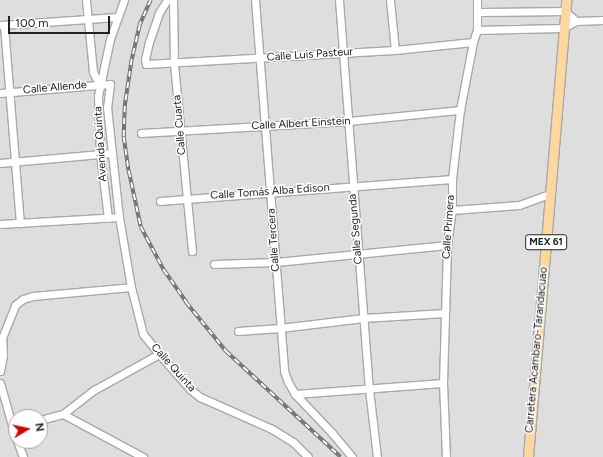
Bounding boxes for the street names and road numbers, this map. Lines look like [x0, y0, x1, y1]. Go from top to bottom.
street label: Calle Luis Pasteur [266, 45, 354, 65]
street label: Calle Allende [23, 79, 87, 97]
street label: Calle Cuarta [171, 94, 189, 156]
street label: Avenida Quinta [92, 106, 110, 182]
street label: Calle Albert Einstein [251, 115, 351, 133]
street label: Calle Tomás Alba Edison [210, 181, 330, 203]
street label: Calle Segunda [346, 193, 366, 265]
street label: Calle Primera [440, 194, 458, 260]
street label: Calle Tercera [265, 208, 283, 272]
road number: MEX 61 [525, 234, 567, 250]
street label: Carretera Acambaro-Tarandacuao [523, 266, 551, 434]
street label: Calle Quinta [148, 341, 198, 395]

